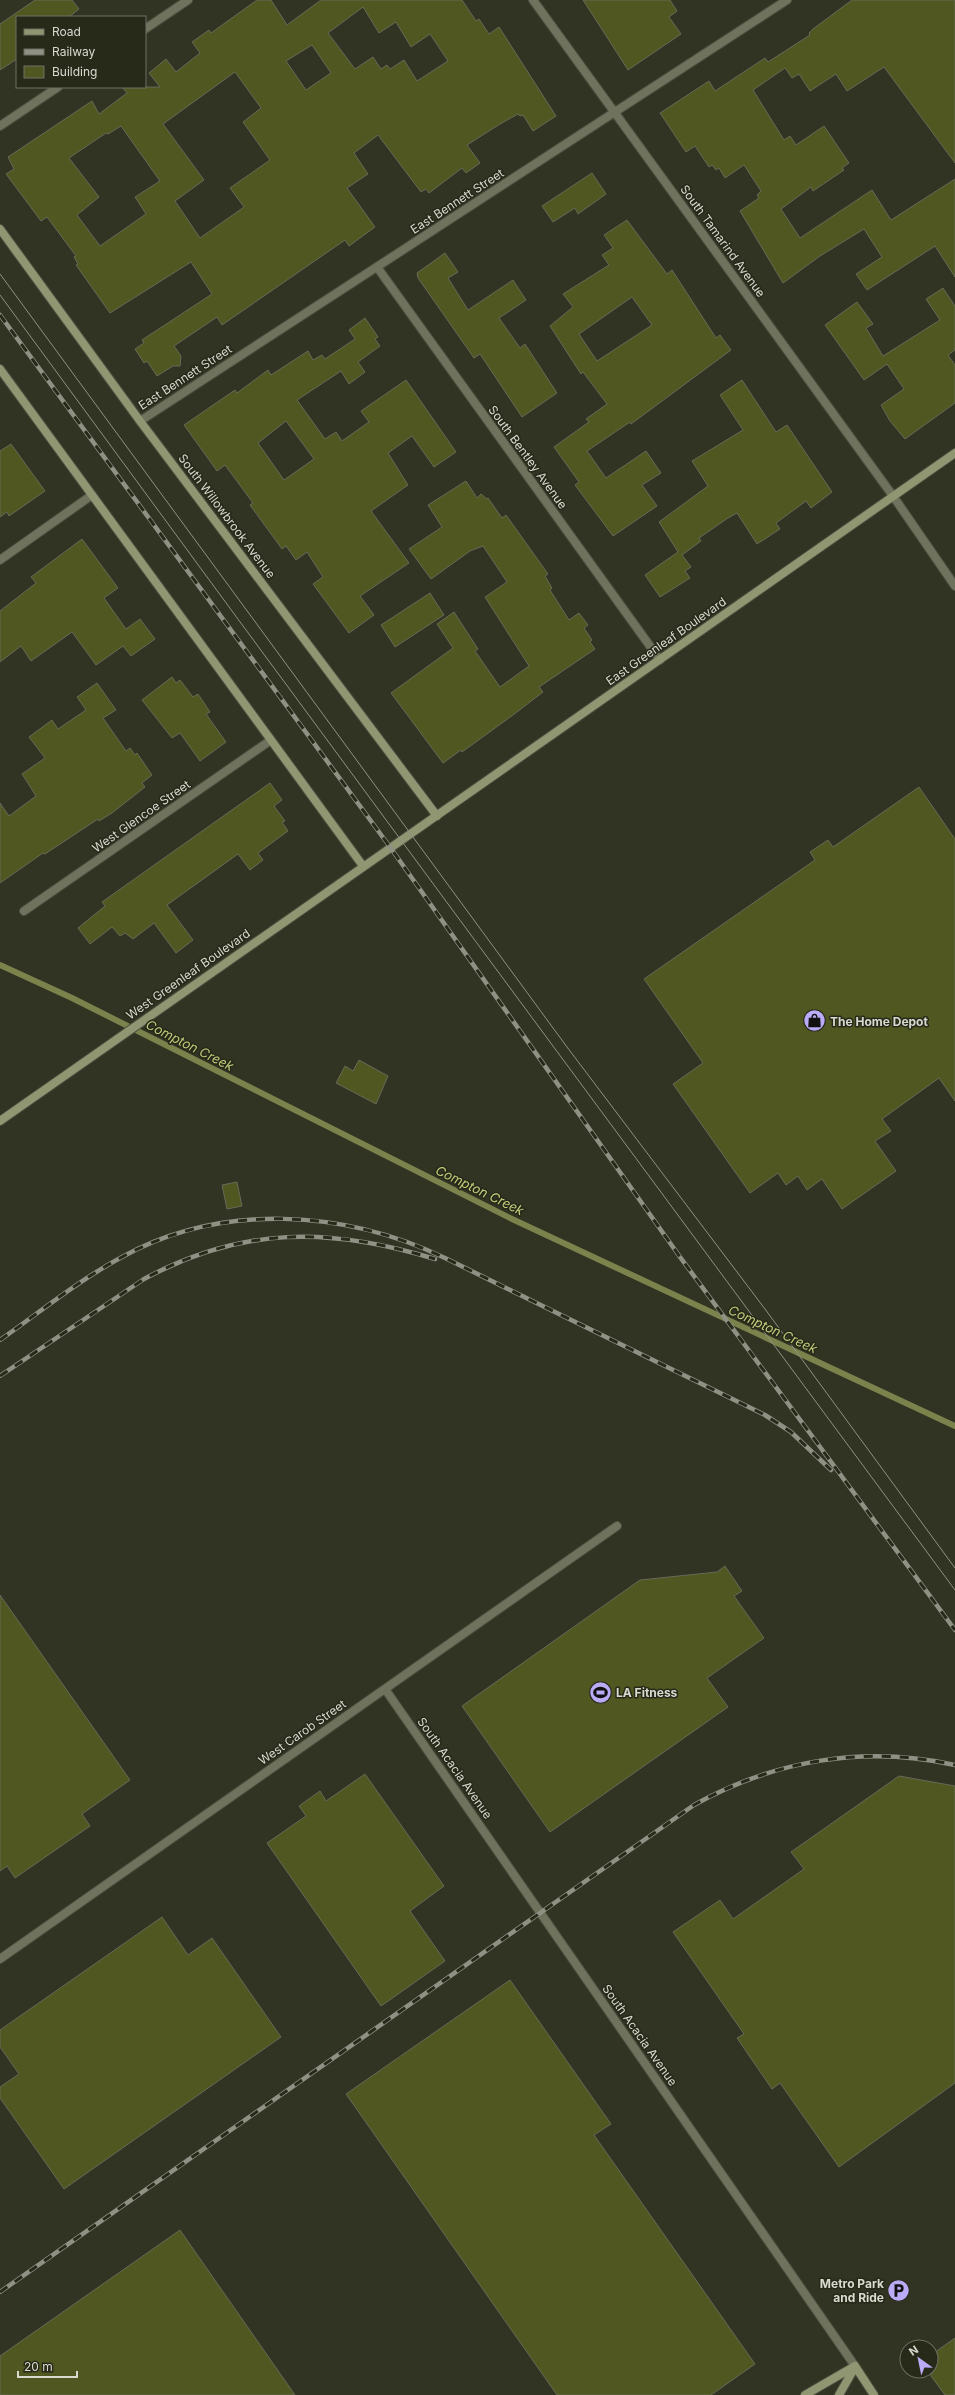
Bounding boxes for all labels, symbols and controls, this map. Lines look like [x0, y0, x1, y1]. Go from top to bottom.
legend [16, 16, 146, 88]
text: Road [52, 24, 81, 39]
text: Railway [52, 44, 96, 59]
text: Building [52, 64, 97, 79]
street label: East Bennett Street [407, 165, 507, 237]
street label: South Tamarind Avenue [677, 182, 769, 300]
street label: East Bennett Street [135, 341, 235, 413]
street label: South Bentley Avenue [485, 402, 571, 512]
street label: South Willowbrook Avenue [175, 451, 279, 581]
street label: East Greenleaf Boulevard [603, 594, 729, 688]
street label: West Glencoe Street [89, 777, 193, 855]
street label: West Greenleaf Boulevard [123, 926, 253, 1022]
shop icon: The Home Depot [801, 1008, 827, 1034]
place label: The Home Depot [830, 1014, 928, 1029]
water label: Compton Creek [144, 1016, 237, 1074]
water label: Compton Creek [433, 1162, 528, 1219]
water label: Compton Creek [726, 1301, 821, 1357]
sports icon: LA Fitness [587, 1679, 613, 1705]
place label: LA Fitness [616, 1685, 678, 1700]
street label: West Carob Street [255, 1696, 349, 1768]
street label: South Acacia Avenue [414, 1714, 496, 1822]
street label: South Acacia Avenue [599, 1981, 681, 2089]
place label: Metro Park and Ride [820, 2276, 884, 2305]
parking icon: Metro Park and Ride [886, 2277, 912, 2303]
north arrow [899, 2339, 939, 2379]
text: N [906, 2342, 921, 2359]
scale bar [18, 2353, 77, 2379]
text: 20 m [24, 2359, 53, 2374]

